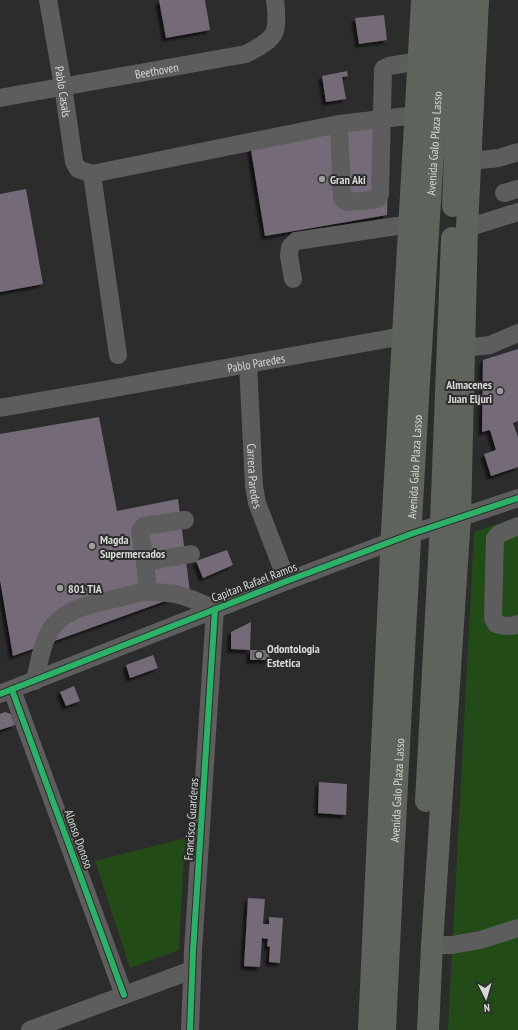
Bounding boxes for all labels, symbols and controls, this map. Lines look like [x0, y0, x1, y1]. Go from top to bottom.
street label: Beethoven [134, 59, 180, 81]
street label: Pablo Casals [52, 65, 75, 118]
street label: Avenida Galo Plaza Lasso [423, 91, 444, 196]
place label: Gran Aki [330, 172, 366, 187]
marker: Gran Aki [317, 174, 327, 184]
street label: Pablo Paredes [226, 350, 286, 375]
place label: Almacenes Juan Eljuri [445, 377, 492, 406]
marker: Almacenes Juan Eljuri [495, 386, 505, 396]
street label: Avenida Galo Plaza Lasso [404, 414, 425, 519]
street label: Carrera Paredes [244, 443, 266, 510]
place label: Magda Supermercados [100, 532, 165, 561]
marker: Magda Supermercados [87, 541, 97, 551]
street label: Capitan Rafael Ramos [209, 559, 299, 605]
place label: 801 TIA [68, 581, 103, 596]
marker: 801 TIA [55, 583, 65, 593]
place label: Odontologia Estetica [267, 641, 320, 670]
marker: Odontologia Estetica [254, 650, 264, 660]
street label: Avenida Galo Plaza Lasso [387, 738, 407, 843]
street label: Francisco Guarderas [181, 777, 201, 861]
street label: Alonso Donoso [61, 807, 97, 871]
north arrow [466, 978, 506, 1018]
text: N [483, 1001, 490, 1015]

